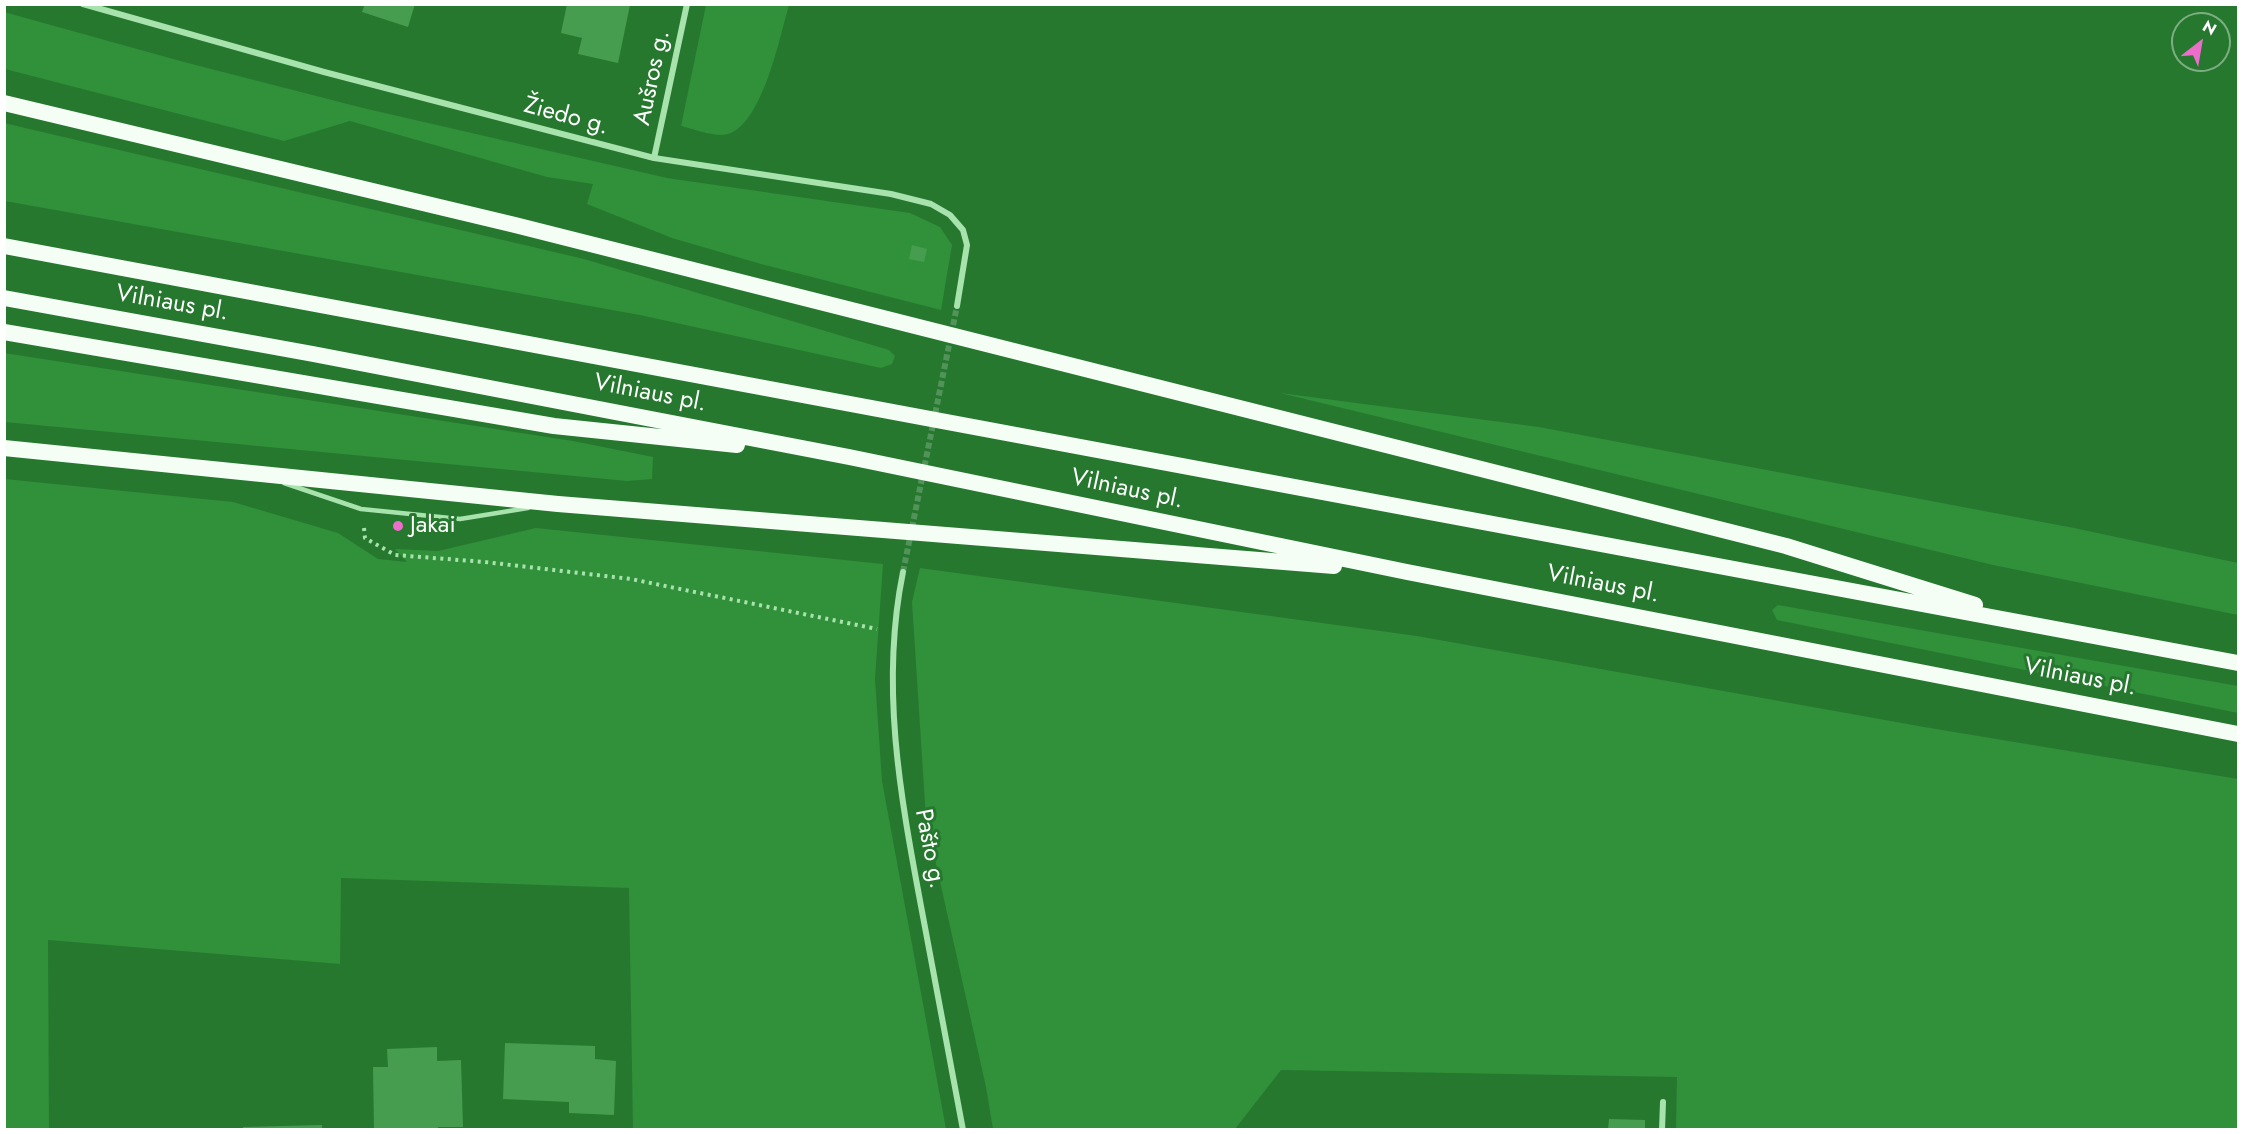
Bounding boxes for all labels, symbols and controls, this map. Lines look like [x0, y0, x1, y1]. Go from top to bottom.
north arrow [2171, 12, 2231, 72]
text: N [2198, 15, 2221, 41]
street label: Aušros g. [629, 28, 677, 128]
street label: Žiedo g. [520, 92, 612, 142]
street label: Vilniaus pl. [113, 280, 231, 328]
street label: Vilniaus pl. [591, 369, 709, 419]
street label: Vilniaus pl. [1068, 464, 1186, 516]
place label: Jakai [410, 512, 456, 540]
marker: Jakai [391, 519, 405, 533]
street label: Vilniaus pl. [1544, 560, 1662, 610]
street label: Vilniaus pl. [2021, 653, 2139, 703]
street label: Pašto g. [907, 807, 951, 891]

